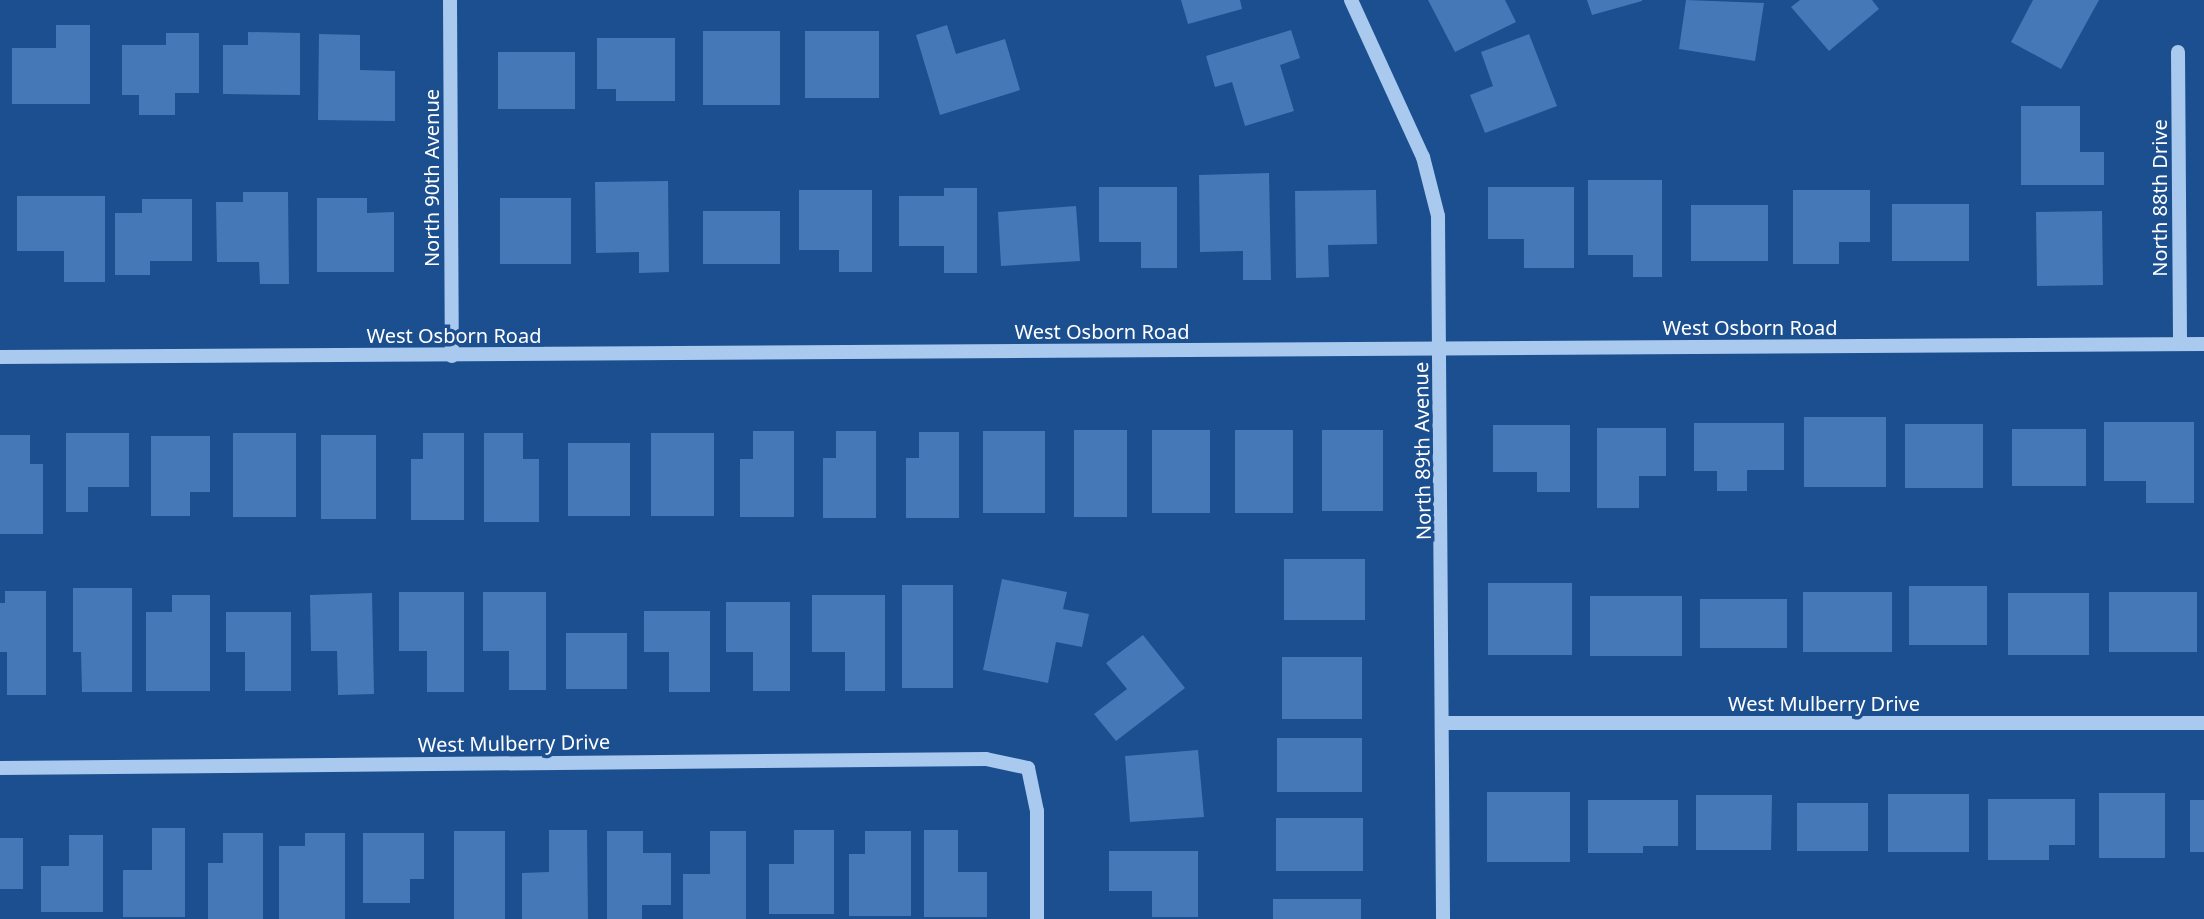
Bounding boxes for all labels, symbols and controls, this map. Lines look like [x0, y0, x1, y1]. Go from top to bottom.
street label: North 90th Avenue [419, 89, 443, 267]
street label: North 88th Drive [2147, 119, 2171, 277]
street label: West Osborn Road [1663, 315, 1837, 339]
street label: West Osborn Road [1015, 319, 1189, 343]
street label: West Osborn Road [367, 323, 541, 347]
street label: North 89th Avenue [1408, 362, 1436, 540]
street label: West Mulberry Drive [1728, 691, 1920, 715]
street label: West Mulberry Drive [418, 729, 610, 757]

